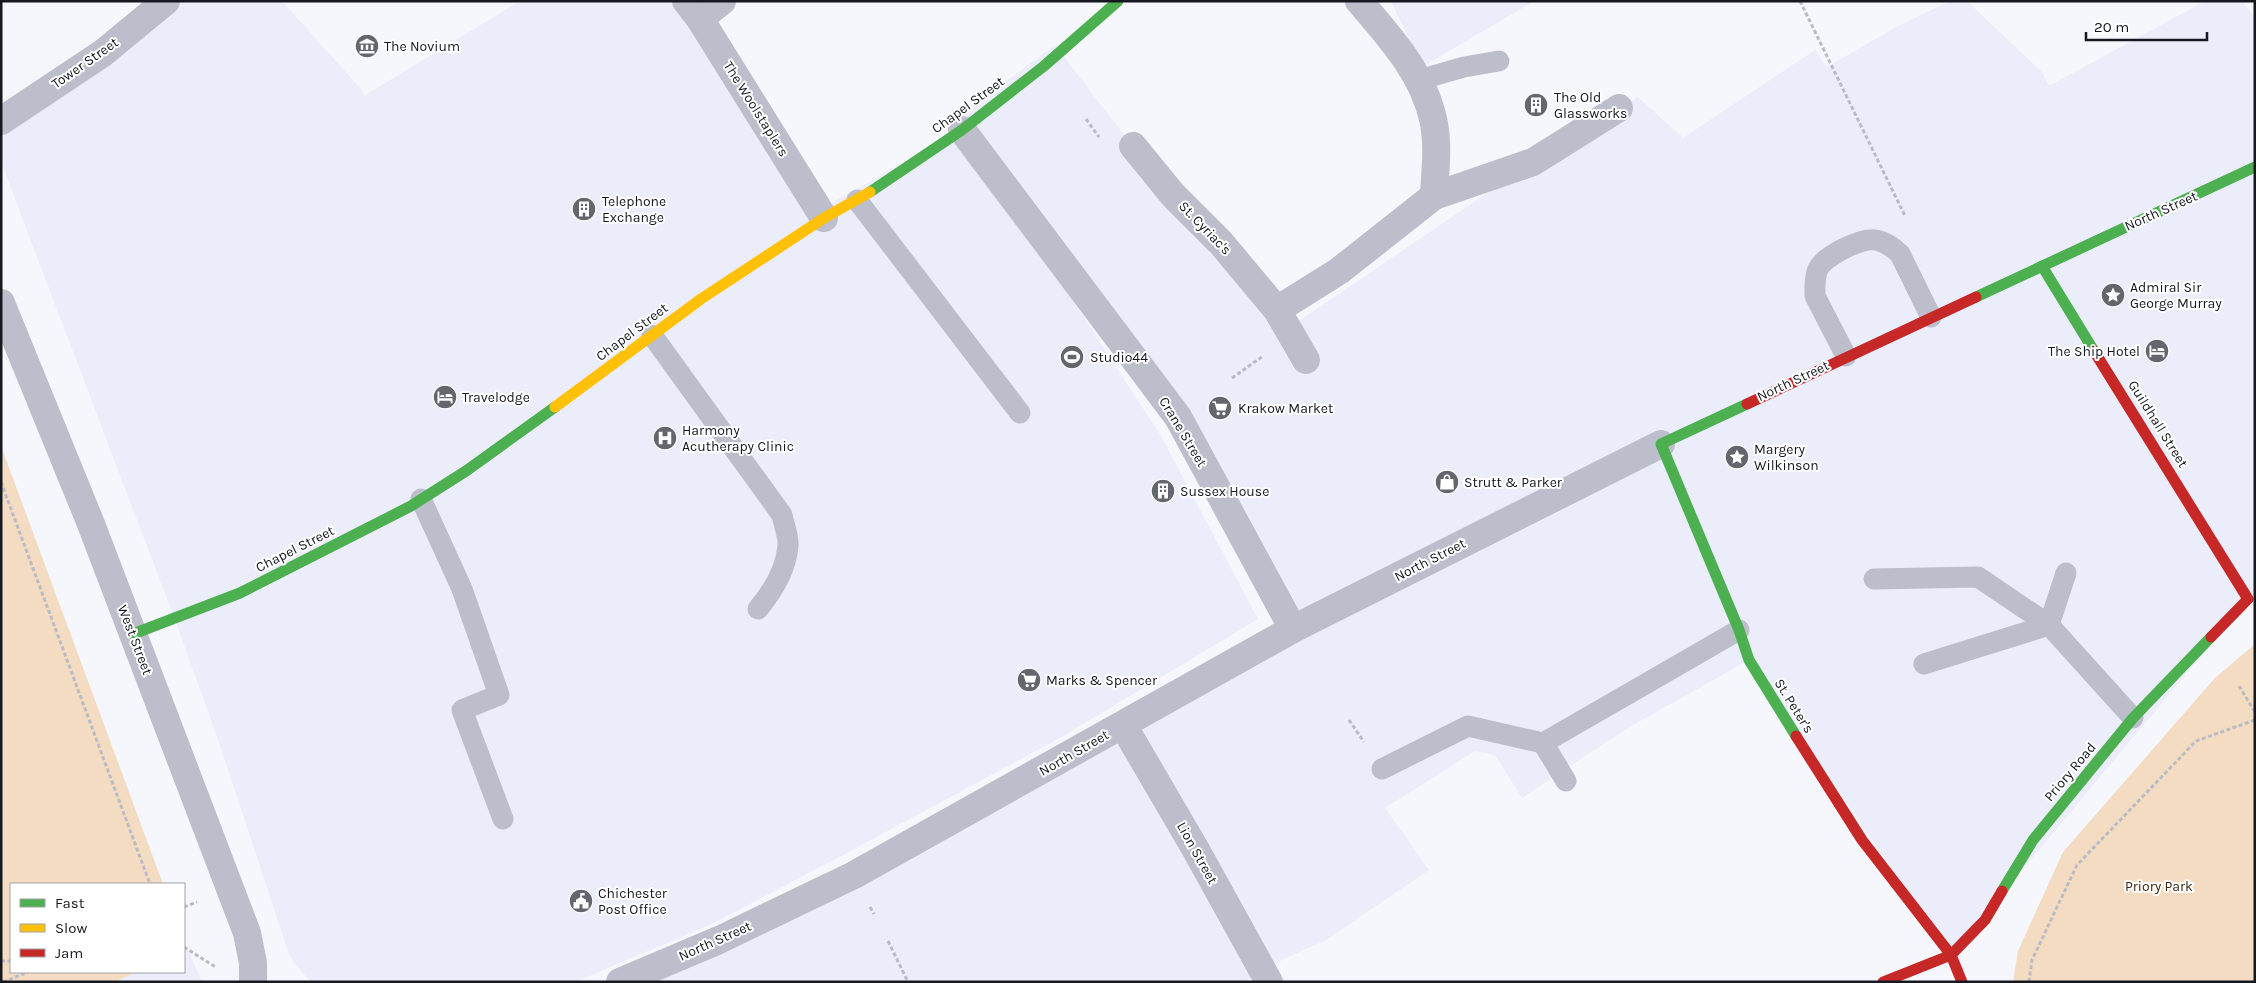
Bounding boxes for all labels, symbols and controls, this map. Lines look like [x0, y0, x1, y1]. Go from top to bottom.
scale bar [2086, 10, 2207, 42]
text: 20 m [2094, 18, 2129, 36]
museum icon: The Novium [354, 33, 380, 59]
street label: Tower Street [48, 34, 122, 92]
place label: The Novium [384, 38, 460, 55]
street label: The Woolstaplers [720, 58, 792, 160]
street label: Chapel Street [928, 73, 1008, 137]
place label: The Old Glassworks [1554, 89, 1627, 122]
building icon: The Old Glassworks [1523, 92, 1549, 118]
street label: North Street [2122, 187, 2200, 235]
place label: Telephone Exchange [602, 193, 666, 226]
building icon: Telephone Exchange [571, 196, 597, 222]
street label: St. Cyriac's [1175, 198, 1235, 258]
place label: Admiral Sir George Murray [2130, 279, 2222, 312]
place icon: Admiral Sir George Murray [2100, 282, 2126, 308]
street label: Chapel Street [593, 299, 671, 365]
hotel icon: The Ship Hotel [2144, 338, 2170, 364]
place label: The Ship Hotel [2048, 343, 2140, 360]
sports icon: Studio44 [1059, 344, 1085, 370]
place label: Studio44 [1090, 349, 1148, 366]
street label: North Street [1754, 357, 1832, 405]
street label: Guildhall Street [2124, 377, 2192, 471]
hotel icon: Travelodge [432, 384, 458, 410]
place label: Travelodge [462, 389, 530, 406]
street label: Crane Street [1155, 394, 1211, 470]
supermarket icon: Krakow Market [1207, 395, 1233, 421]
place label: Krakow Market [1238, 400, 1333, 417]
place label: Harmony Acutherapy Clinic [682, 422, 794, 455]
hospital icon: Harmony Acutherapy Clinic [652, 425, 678, 451]
place label: Margery Wilkinson [1754, 441, 1819, 474]
place icon: Margery Wilkinson [1724, 444, 1750, 470]
shop icon: Strutt & Parker [1434, 469, 1460, 495]
place label: Strutt & Parker [1464, 474, 1563, 491]
building icon: Sussex House [1150, 478, 1176, 504]
place label: Sussex House [1180, 483, 1269, 500]
street label: Chapel Street [253, 522, 337, 576]
street label: North Street [1391, 535, 1469, 585]
street label: West Street [114, 603, 156, 677]
supermarket icon: Marks & Spencer [1016, 667, 1042, 693]
place label: Marks & Spencer [1046, 672, 1158, 689]
street label: St. Peter's [1771, 676, 1817, 736]
street label: North Street [1036, 726, 1112, 780]
street label: Priory Road [2040, 739, 2100, 805]
street label: Lion Street [1173, 819, 1221, 887]
park label: Priory Park [2125, 878, 2193, 895]
legend [10, 883, 185, 973]
place label: Chichester Post Office [598, 885, 668, 918]
public building icon: Chichester Post Office [568, 888, 594, 914]
text: Fast [55, 894, 85, 912]
street label: North Street [676, 917, 754, 965]
text: Slow [55, 919, 87, 937]
text: Jam [55, 944, 83, 962]

